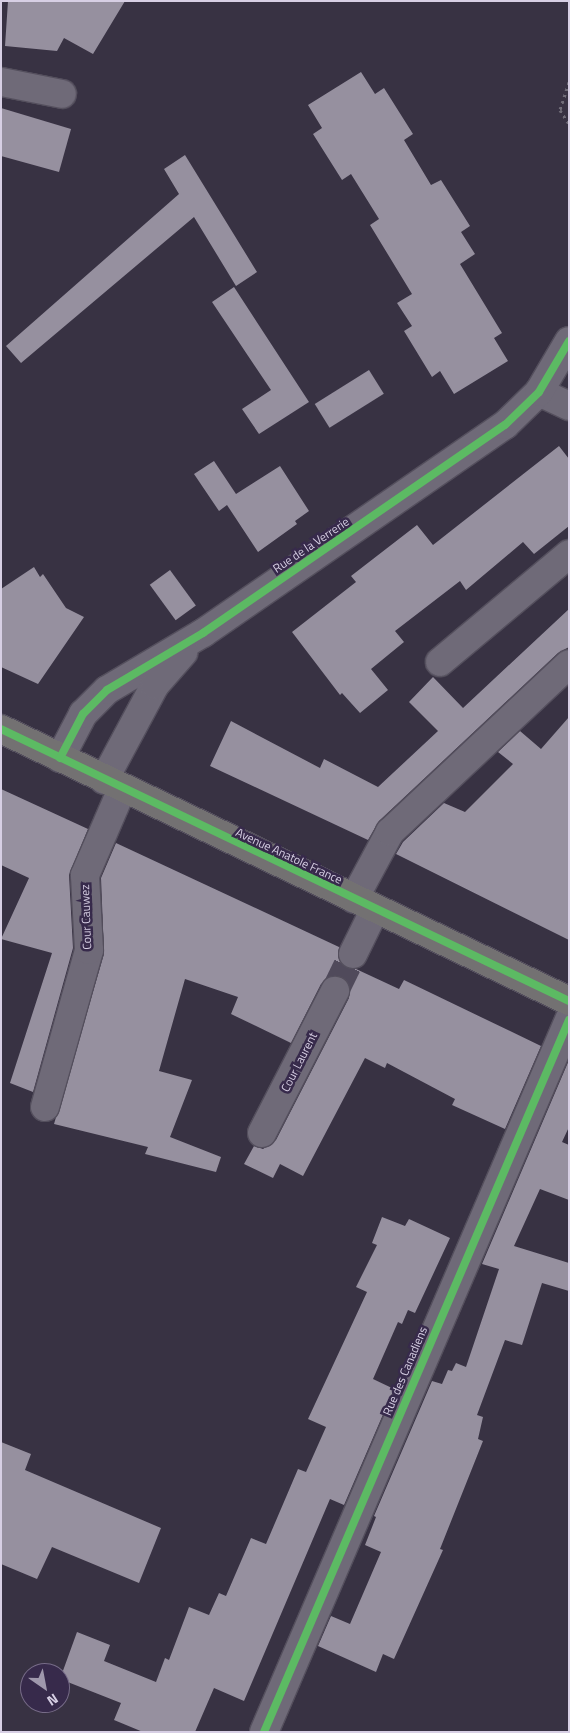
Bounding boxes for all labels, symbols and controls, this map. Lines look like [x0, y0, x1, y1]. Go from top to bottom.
street label: Rue de la Verrerie [270, 514, 352, 576]
street label: Avenue Anatole France [234, 825, 344, 887]
street label: Cour Cauwez [78, 884, 94, 950]
street label: Cour Laurent [278, 1030, 320, 1094]
street label: Rue des Canadiens [380, 1324, 430, 1418]
north arrow [20, 1663, 70, 1713]
text: N [43, 1689, 63, 1712]

